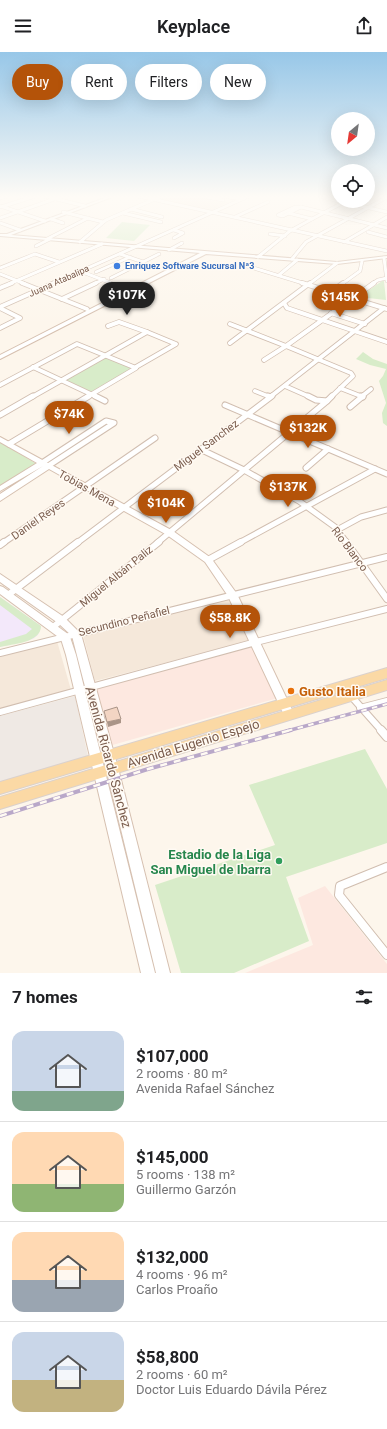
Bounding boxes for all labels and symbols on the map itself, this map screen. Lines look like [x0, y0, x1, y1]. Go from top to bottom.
north arrow [331, 112, 375, 156]
marker: Enriquez Software Sucursal Nª3 [112, 261, 122, 271]
place label: Enriquez Software Sucursal Nª3 [125, 261, 254, 271]
street label: Juana Atabalipa [27, 263, 91, 299]
pin: $107K [99, 282, 155, 316]
pin: $145K [312, 284, 368, 318]
pin: $74K [45, 401, 93, 435]
pin: $132K [280, 415, 336, 449]
street label: Miguel Sanchez [171, 417, 242, 474]
street label: Tobias Mena [56, 467, 117, 509]
pin: $137K [260, 474, 316, 508]
pin: $104K [138, 490, 194, 524]
street label: Daniel Reyes [9, 496, 68, 543]
street label: Río Blanco [329, 525, 370, 574]
street label: Miguel Albán Paliz [77, 543, 156, 610]
street label: Secundino Peñafiel [77, 604, 171, 639]
pin: $58.8K [197, 605, 263, 639]
place label: Gusto Italia [299, 684, 366, 699]
street label: Avenida Ricardo Sánchez [82, 685, 135, 830]
marker: Gusto Italia [286, 686, 296, 696]
street label: Avenida Eugenio Espejo [125, 716, 261, 771]
place label: Estadio de la Liga San Miguel de Ibarra [150, 847, 271, 877]
marker: Estadio de la Liga San Miguel de Ibarra [274, 856, 284, 866]

